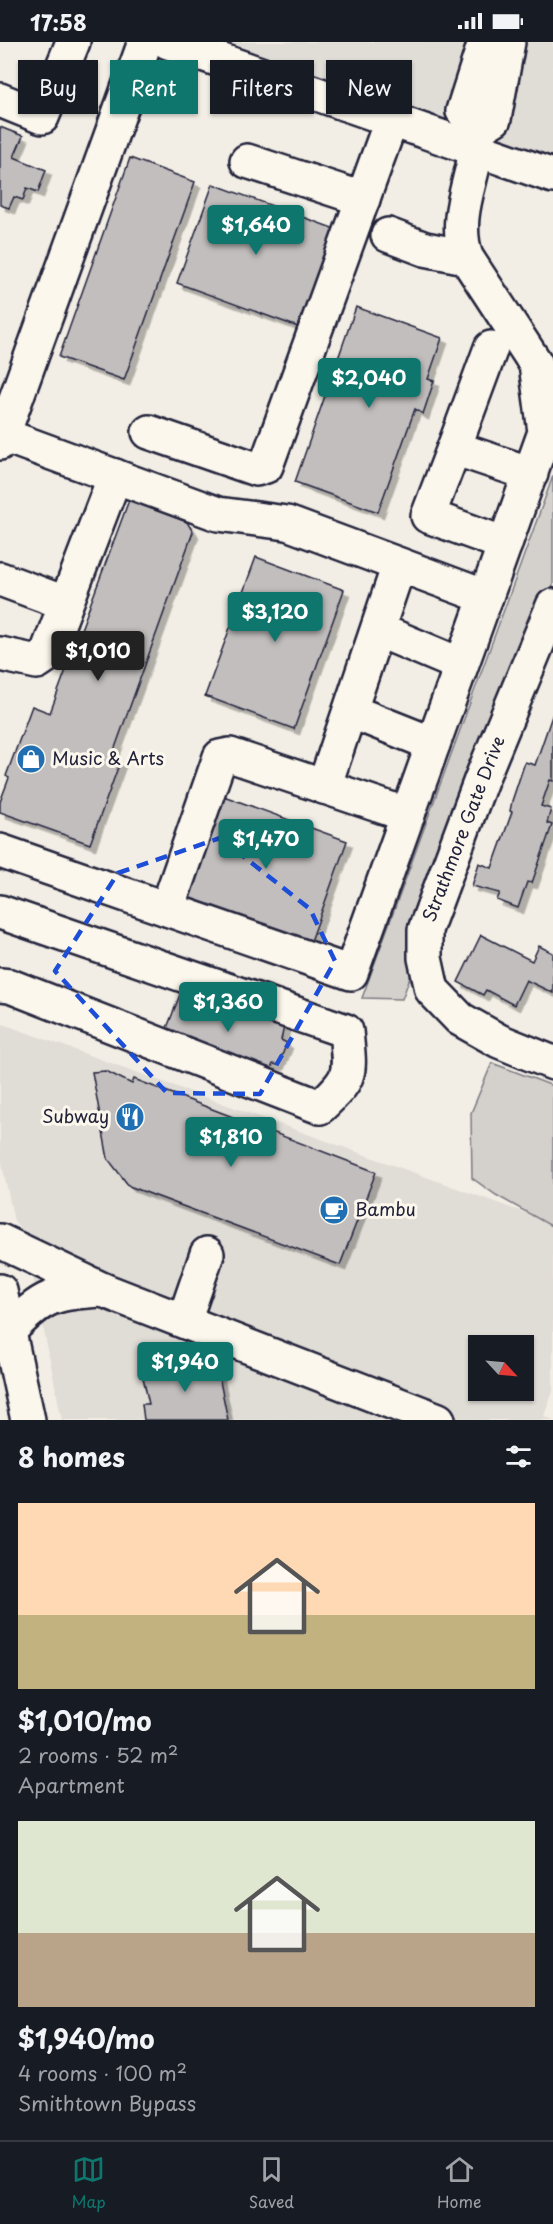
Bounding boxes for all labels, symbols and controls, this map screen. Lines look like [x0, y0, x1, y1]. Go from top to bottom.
text: 17:58 [30, 5, 87, 38]
chip: Buy [18, 60, 98, 114]
chip: Rent [110, 60, 198, 114]
chip: Filters [210, 60, 314, 114]
chip: New [326, 60, 412, 114]
pin: $1,640 [207, 205, 305, 256]
text: $1,640 [221, 209, 291, 239]
pin: $2,040 [320, 358, 418, 409]
text: $2,040 [332, 362, 406, 392]
pin: $3,120 [226, 592, 324, 643]
text: $3,120 [242, 596, 308, 626]
pin: $1,010 [49, 631, 147, 682]
text: $1,010 [65, 635, 131, 665]
street label: Strathmore Gate Drive [415, 732, 511, 925]
shop icon: Music & Arts [15, 743, 47, 775]
place label: Music & Arts [52, 744, 164, 771]
pin: $1,470 [217, 819, 315, 870]
text: $1,470 [233, 823, 299, 853]
pin: $1,360 [179, 982, 277, 1033]
text: $1,360 [193, 986, 263, 1016]
restaurant icon: Subway [114, 1101, 146, 1133]
place label: Subway [42, 1102, 109, 1129]
pin: $1,810 [182, 1117, 280, 1168]
text: $1,810 [199, 1121, 263, 1151]
cafe icon: Bambu [318, 1194, 350, 1226]
place label: Bambu [355, 1195, 416, 1222]
north arrow [468, 1335, 534, 1401]
map controls [468, 1335, 534, 1401]
pin: $1,940 [136, 1342, 234, 1393]
text: $1,940 [151, 1346, 219, 1376]
text: 8 homes [18, 1437, 125, 1476]
icon: filters [502, 1440, 535, 1473]
icon: home [223, 1542, 331, 1650]
text: $1,010/mo [18, 1701, 152, 1740]
text: 2 rooms · 52 m² [18, 1740, 178, 1770]
text: Apartment [18, 1770, 125, 1800]
icon: home [223, 1860, 331, 1968]
text: $1,940/mo [18, 2019, 155, 2058]
text: 4 rooms · 100 m² [18, 2058, 187, 2088]
text: Smithtown Bypass [18, 2088, 196, 2118]
tab: Map [71, 2153, 106, 2213]
tab: Saved [249, 2153, 294, 2213]
tab: Home [437, 2153, 482, 2213]

